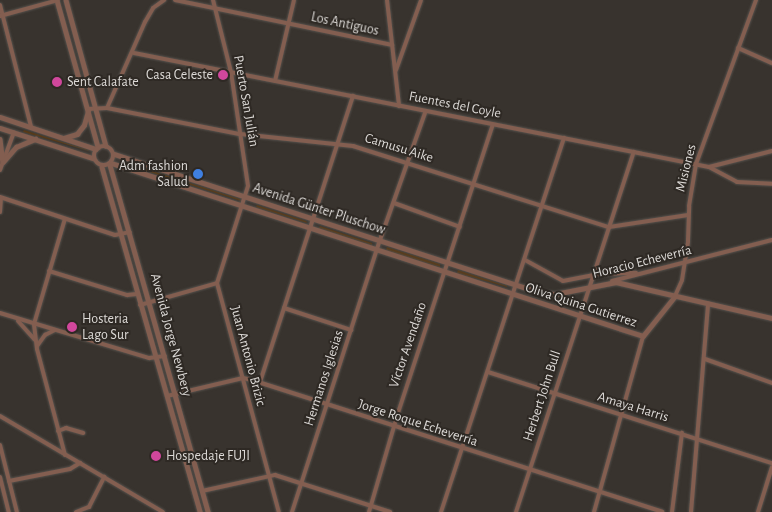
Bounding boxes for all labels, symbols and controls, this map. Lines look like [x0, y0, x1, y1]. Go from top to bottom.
street label: Los Antiguos [309, 9, 381, 39]
street label: Puerto San Julián [230, 54, 262, 148]
place label: Casa Celeste [146, 67, 213, 83]
marker: Casa Celeste [217, 69, 229, 81]
place label: Sent Calafate [67, 74, 139, 90]
marker: Sent Calafate [51, 76, 63, 88]
street label: Fuentes del Coyle [408, 88, 502, 122]
street label: Camusu Aike [363, 130, 435, 166]
street label: Misiones [672, 142, 700, 194]
place label: Adm fashion Salud [119, 158, 188, 190]
marker: Adm fashion Salud [192, 168, 204, 180]
street label: Avenida Günter Pluschow [251, 180, 387, 238]
street label: Horacio Echeverría [591, 242, 693, 282]
street label: Avenida Jorge Newbery [146, 271, 196, 399]
street label: Oliva Quina Gutierrez [523, 279, 639, 331]
street label: Víctor Avendaño [386, 300, 430, 390]
street label: Juan Antonio Brizic [227, 304, 269, 408]
place label: Hosteria Lago Sur [82, 311, 128, 344]
marker: Hosteria Lago Sur [66, 321, 78, 333]
street label: Hermanos Iglesias [301, 328, 347, 428]
street label: Herbert John Bull [519, 349, 565, 443]
street label: Amaya Harris [596, 388, 670, 426]
street label: Jorge Roque Echeverría [356, 396, 480, 450]
place label: Hospedaje FUJI [166, 448, 250, 464]
marker: Hospedaje FUJI [150, 450, 162, 462]

